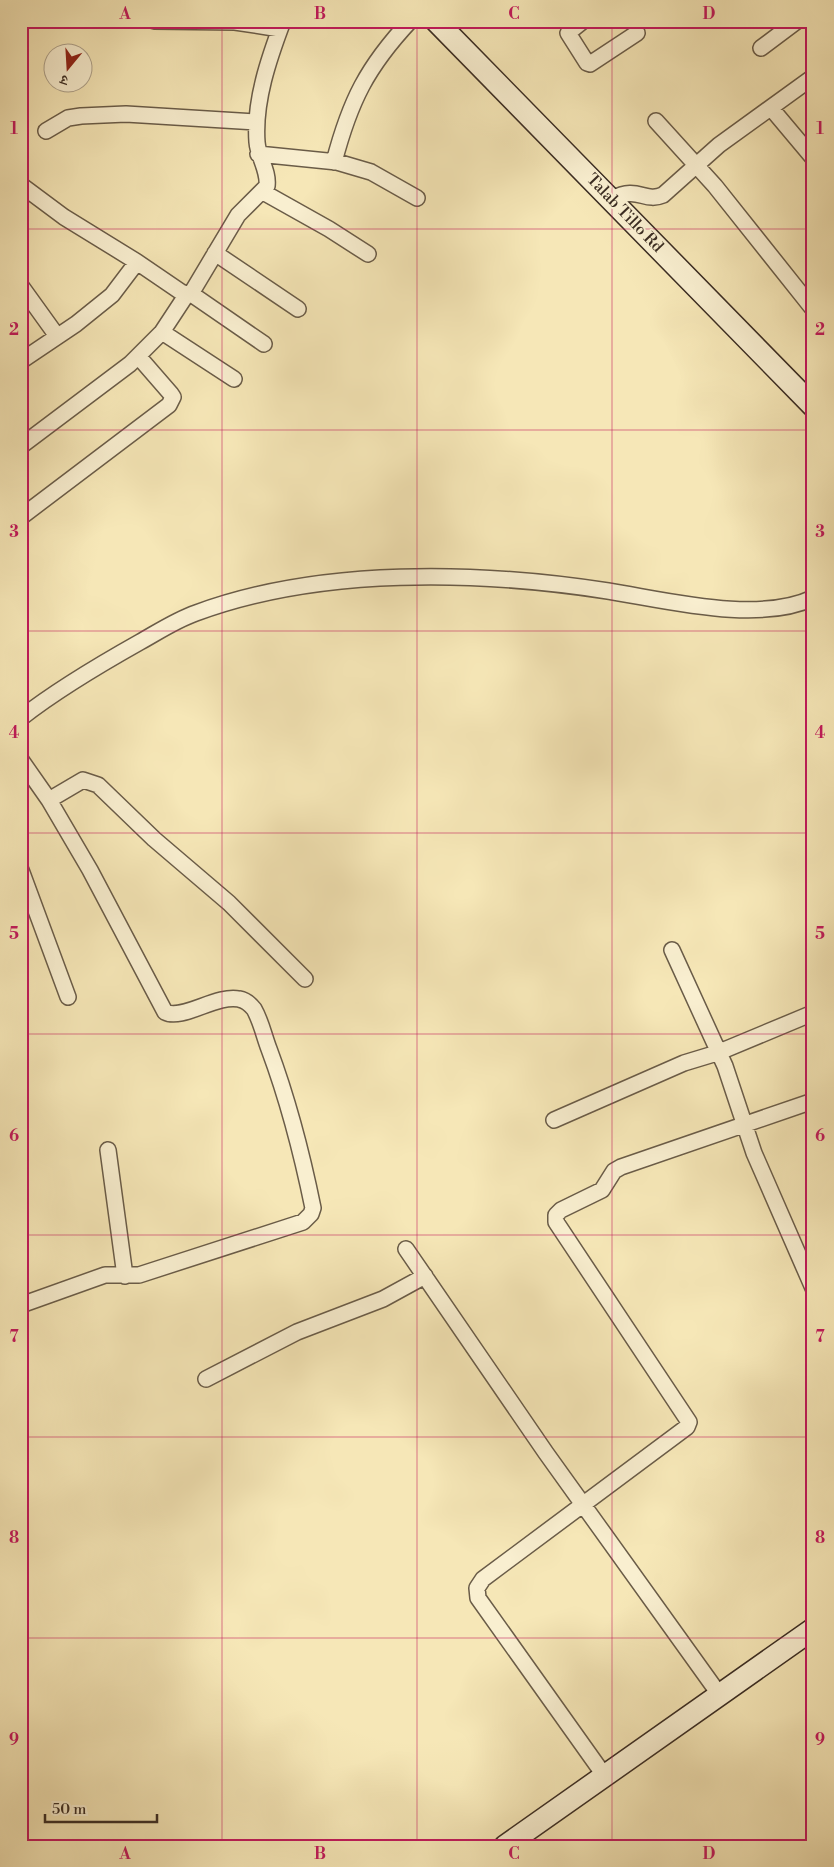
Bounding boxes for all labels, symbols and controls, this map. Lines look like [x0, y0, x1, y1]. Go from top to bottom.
text: A [118, 4, 131, 24]
text: B [314, 4, 326, 24]
text: C [508, 4, 520, 24]
text: D [703, 4, 716, 24]
north arrow [42, 42, 92, 92]
text: उ [57, 69, 71, 89]
text: 1 [10, 119, 18, 139]
text: 1 [816, 119, 824, 139]
street label: Talab Tillo Rd [582, 169, 668, 257]
text: 2 [9, 320, 19, 340]
text: 2 [815, 320, 825, 340]
text: 3 [9, 522, 19, 542]
text: 3 [815, 522, 825, 542]
text: 4 [9, 723, 20, 743]
text: 4 [815, 723, 826, 743]
text: 5 [9, 924, 19, 944]
text: 5 [815, 924, 825, 944]
text: 6 [9, 1126, 19, 1146]
text: 6 [815, 1126, 825, 1146]
text: 7 [9, 1327, 19, 1347]
text: 7 [815, 1327, 825, 1347]
text: 8 [9, 1528, 19, 1548]
text: 8 [815, 1528, 825, 1548]
text: 9 [9, 1730, 19, 1750]
text: 9 [815, 1730, 825, 1750]
scale bar [45, 1792, 158, 1824]
text: 50 m [52, 1800, 86, 1819]
text: A [118, 1844, 131, 1864]
text: B [314, 1844, 326, 1864]
text: C [508, 1844, 520, 1864]
text: D [703, 1844, 716, 1864]

